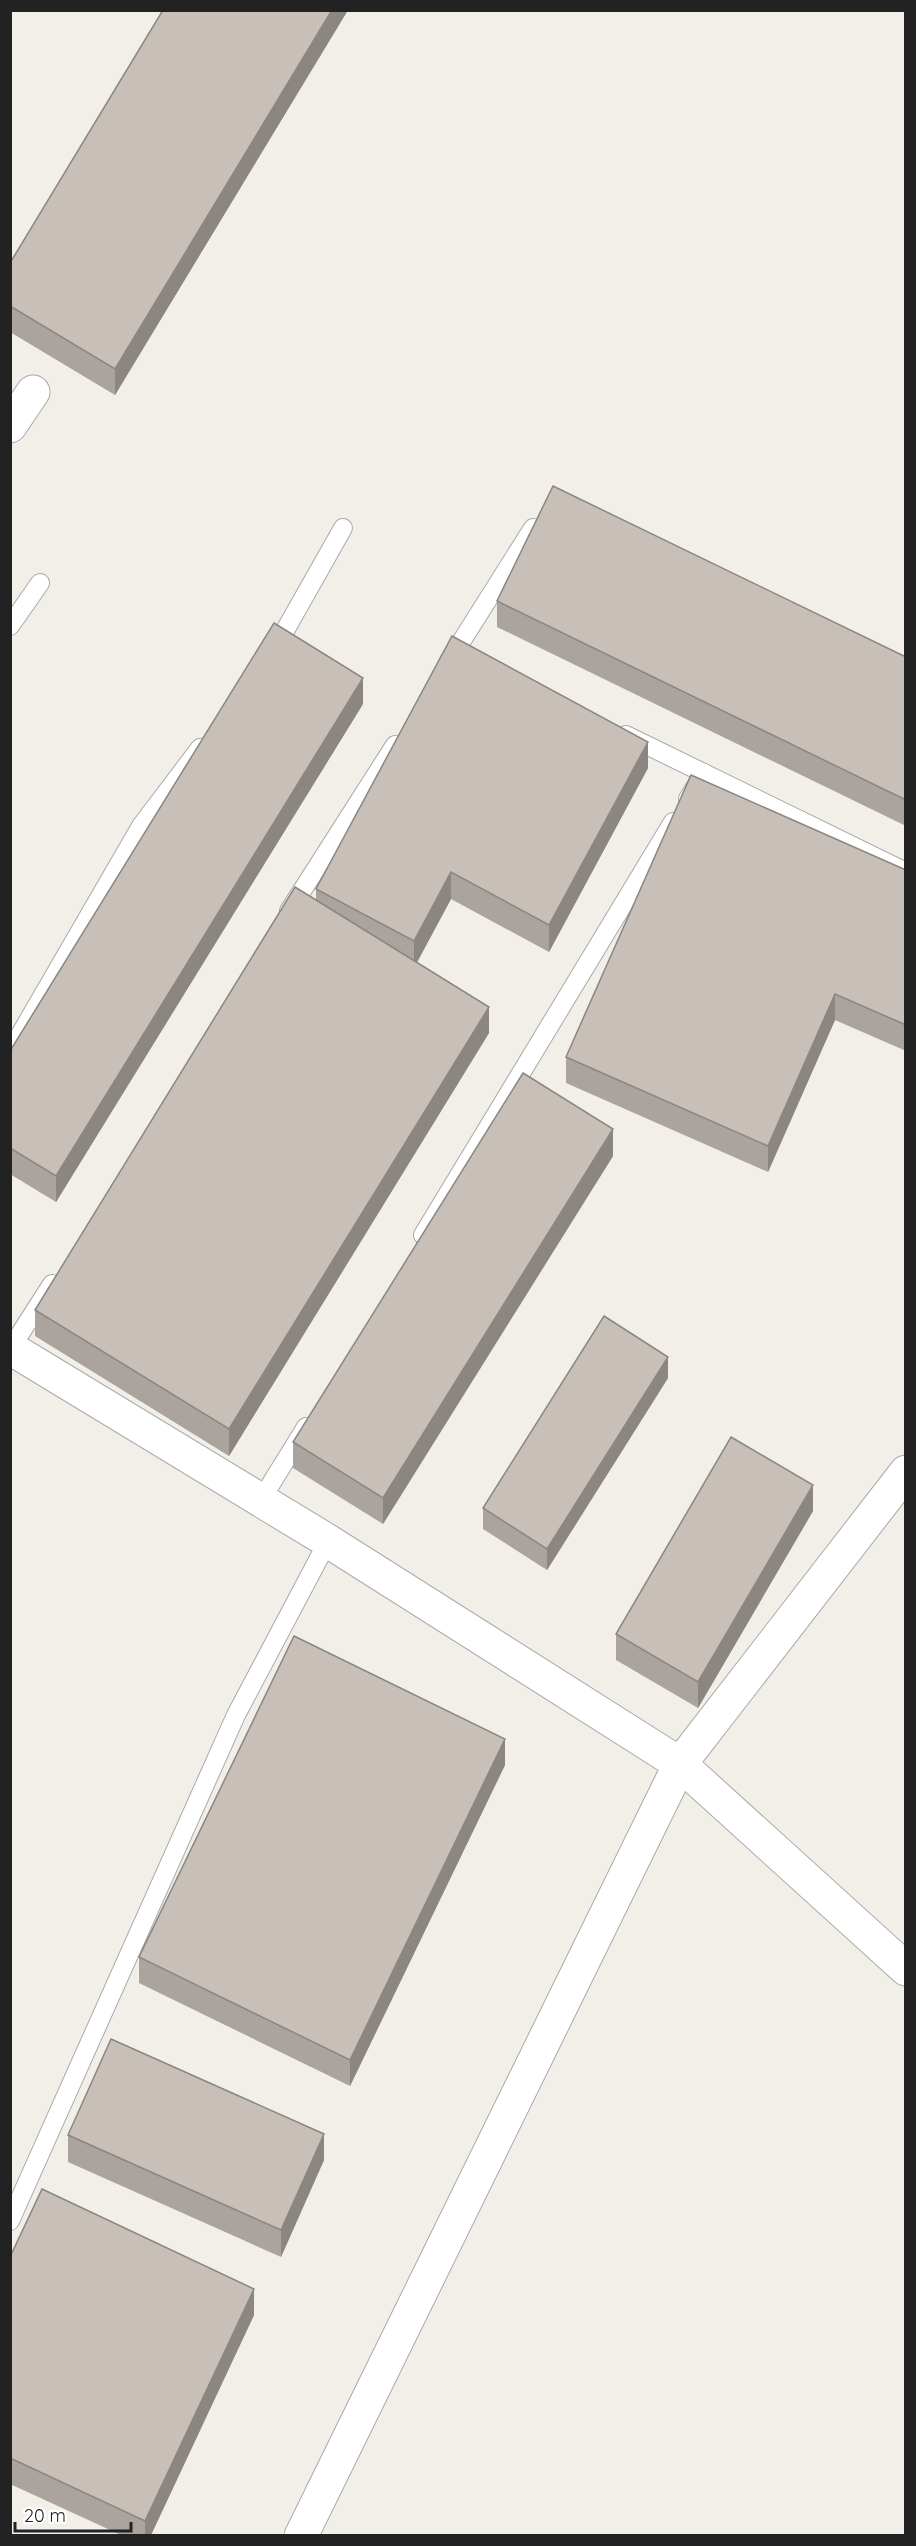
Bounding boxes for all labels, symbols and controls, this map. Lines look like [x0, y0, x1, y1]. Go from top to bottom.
scale bar [15, 2495, 130, 2533]
text: 20 m [24, 2504, 66, 2527]

